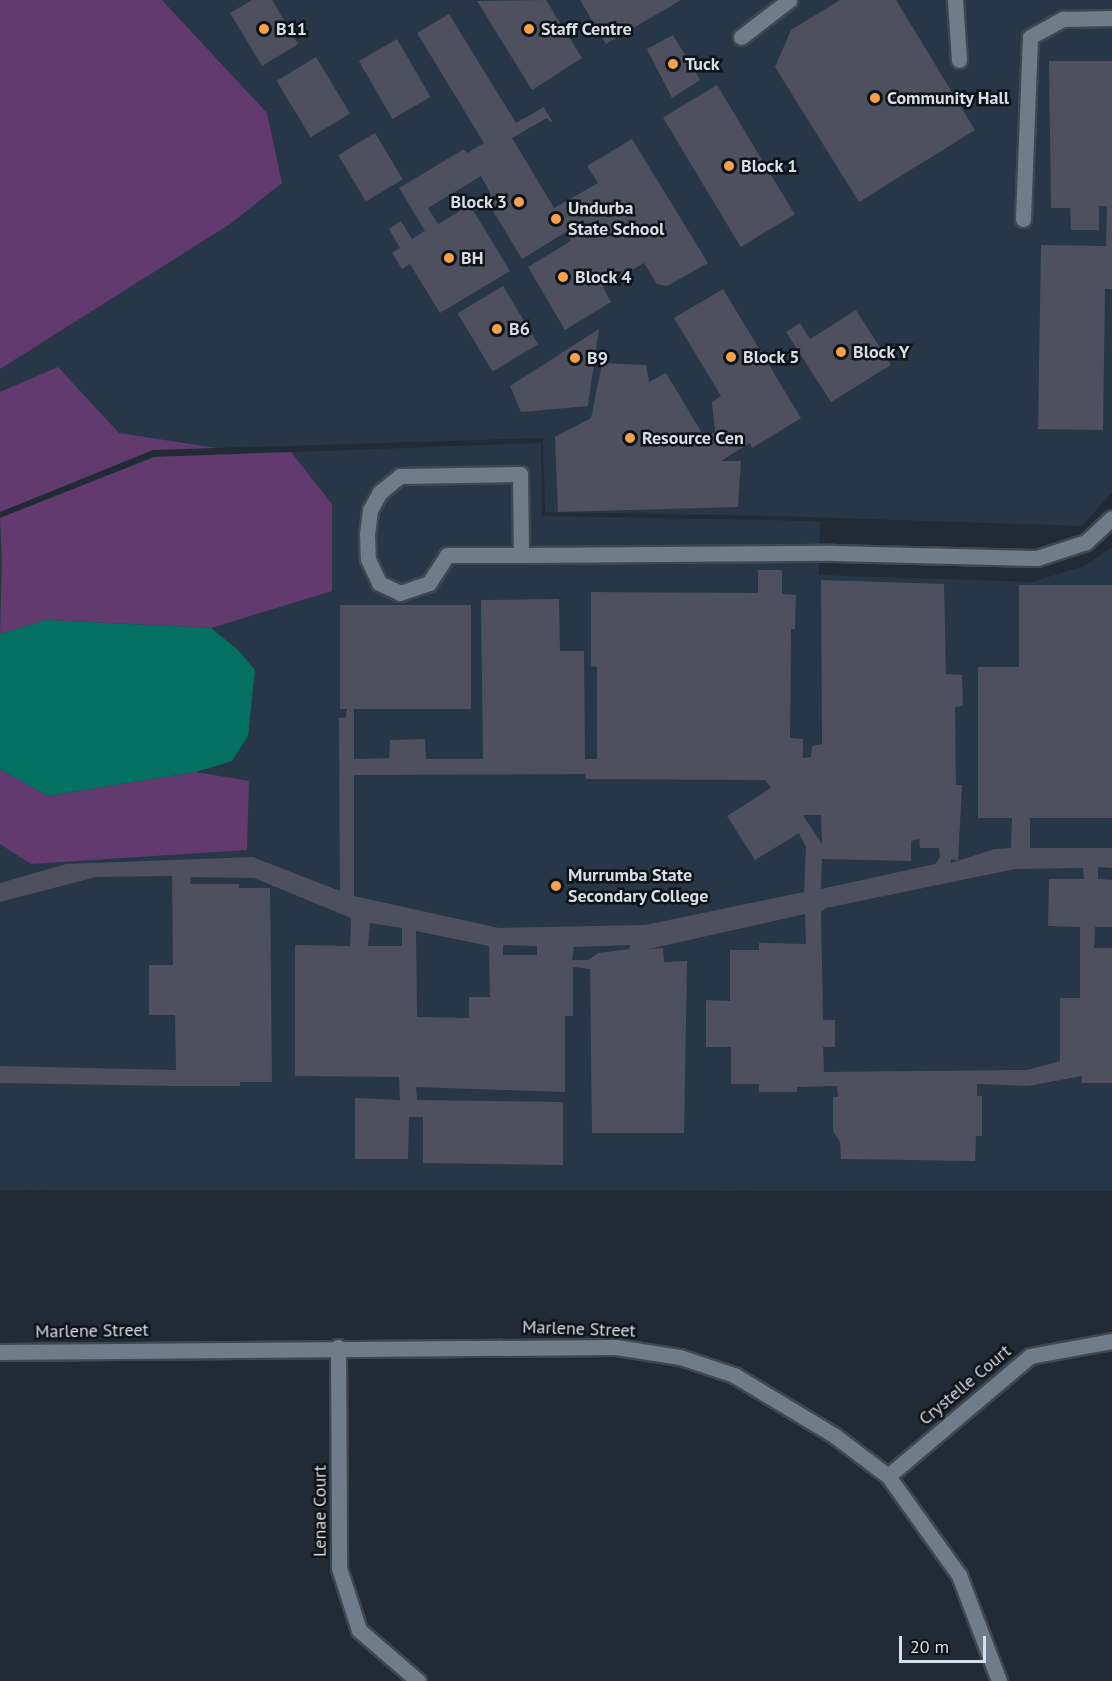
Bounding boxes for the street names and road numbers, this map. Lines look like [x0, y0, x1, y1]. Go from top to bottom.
street label: Marlene Street [522, 1316, 636, 1342]
street label: Marlene Street [35, 1319, 149, 1343]
street label: Crystelle Court [915, 1340, 1015, 1430]
street label: Lenae Court [309, 1465, 331, 1557]

